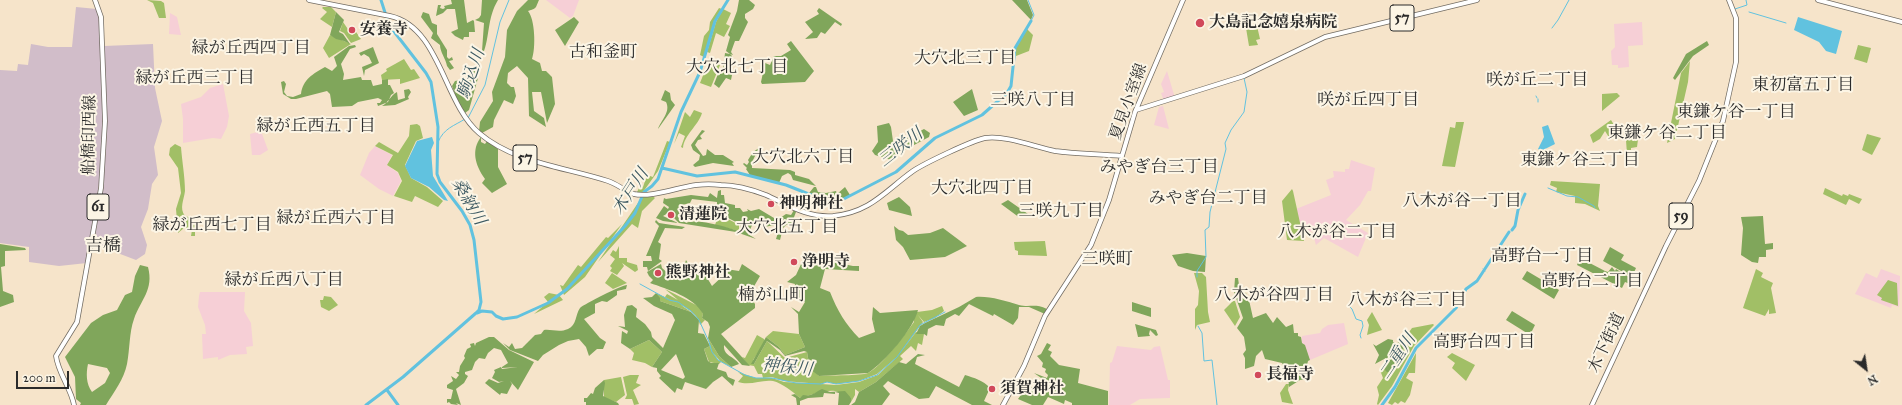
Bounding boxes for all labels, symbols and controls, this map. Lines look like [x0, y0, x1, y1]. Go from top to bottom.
road number: 57 [1390, 5, 1414, 31]
place label: 大島記念嬉泉病院 [1209, 13, 1337, 33]
marker: 大島記念嬉泉病院 [1194, 17, 1206, 29]
place label: 安養寺 [360, 20, 408, 40]
marker: 安養寺 [347, 25, 357, 35]
district label: 緑が丘西四丁目 [192, 39, 310, 59]
district label: 古和釜町 [569, 43, 637, 63]
water label: 駒込川 [454, 47, 490, 101]
district label: 大穴北三丁目 [914, 49, 1016, 69]
district label: 大穴北七丁目 [686, 58, 788, 78]
street label: 夏見小室線 [1106, 61, 1152, 143]
district label: 緑が丘西三丁目 [136, 69, 254, 89]
district label: 咲が丘二丁目 [1486, 71, 1588, 91]
district label: 東初富五丁目 [1752, 76, 1854, 96]
district label: 三咲八丁目 [991, 91, 1075, 111]
district label: 咲が丘四丁目 [1317, 91, 1419, 111]
street label: 船橋印西線 [80, 95, 100, 175]
district label: 東鎌ケ谷一丁目 [1677, 103, 1795, 123]
district label: 緑が丘西五丁目 [257, 117, 375, 137]
water label: 三咲川 [875, 124, 927, 172]
district label: 東鎌ケ谷二丁目 [1608, 124, 1726, 144]
road number: 57 [513, 145, 537, 171]
district label: 大穴北六丁目 [752, 148, 854, 168]
district label: 東鎌ケ谷三丁目 [1521, 151, 1639, 171]
district label: みやぎ台三丁目 [1100, 158, 1218, 178]
water label: 木戸川 [609, 165, 653, 219]
water label: 桑納川 [446, 175, 490, 229]
district label: 大穴北四丁目 [931, 179, 1033, 199]
district label: みやぎ台二丁目 [1149, 189, 1267, 209]
district label: 八木が谷一丁目 [1403, 192, 1521, 212]
road number: 61 [87, 194, 109, 220]
place label: 神明神社 [779, 194, 843, 214]
marker: 神明神社 [766, 199, 776, 209]
district label: 三咲九丁目 [1019, 202, 1103, 222]
road number: 59 [1669, 203, 1693, 229]
place label: 清蓮院 [679, 205, 727, 225]
district label: 緑が丘西六丁目 [277, 209, 395, 229]
marker: 清蓮院 [666, 210, 676, 220]
district label: 緑が丘西七丁目 [153, 216, 271, 236]
district label: 大穴北五丁目 [736, 218, 838, 238]
district label: 八木が谷二丁目 [1278, 223, 1396, 243]
district label: 吉橋 [85, 236, 121, 258]
district label: 高野台一丁目 [1491, 247, 1593, 267]
district label: 三咲町 [1082, 250, 1132, 270]
place label: 浄明寺 [802, 252, 850, 272]
marker: 浄明寺 [789, 257, 799, 267]
place label: 熊野神社 [666, 263, 730, 283]
marker: 熊野神社 [653, 268, 663, 278]
district label: 緑が丘西八丁目 [225, 271, 343, 291]
district label: 高野台二丁目 [1541, 272, 1643, 292]
district label: 楠が山町 [738, 286, 806, 306]
district label: 八木が谷四丁目 [1215, 286, 1333, 306]
district label: 八木が谷三丁目 [1348, 291, 1466, 311]
street label: 木下街道 [1585, 310, 1629, 376]
water label: 二重川 [1375, 330, 1421, 384]
district label: 高野台四丁目 [1433, 333, 1535, 353]
north arrow [1846, 349, 1886, 389]
water label: 神保川 [761, 355, 813, 381]
scale bar [18, 363, 71, 389]
place label: 長福寺 [1266, 365, 1314, 385]
marker: 長福寺 [1253, 370, 1263, 380]
text: 200 m [23, 371, 56, 385]
text: N [1865, 372, 1880, 388]
place label: 須賀神社 [1000, 379, 1064, 399]
marker: 須賀神社 [987, 384, 997, 394]

